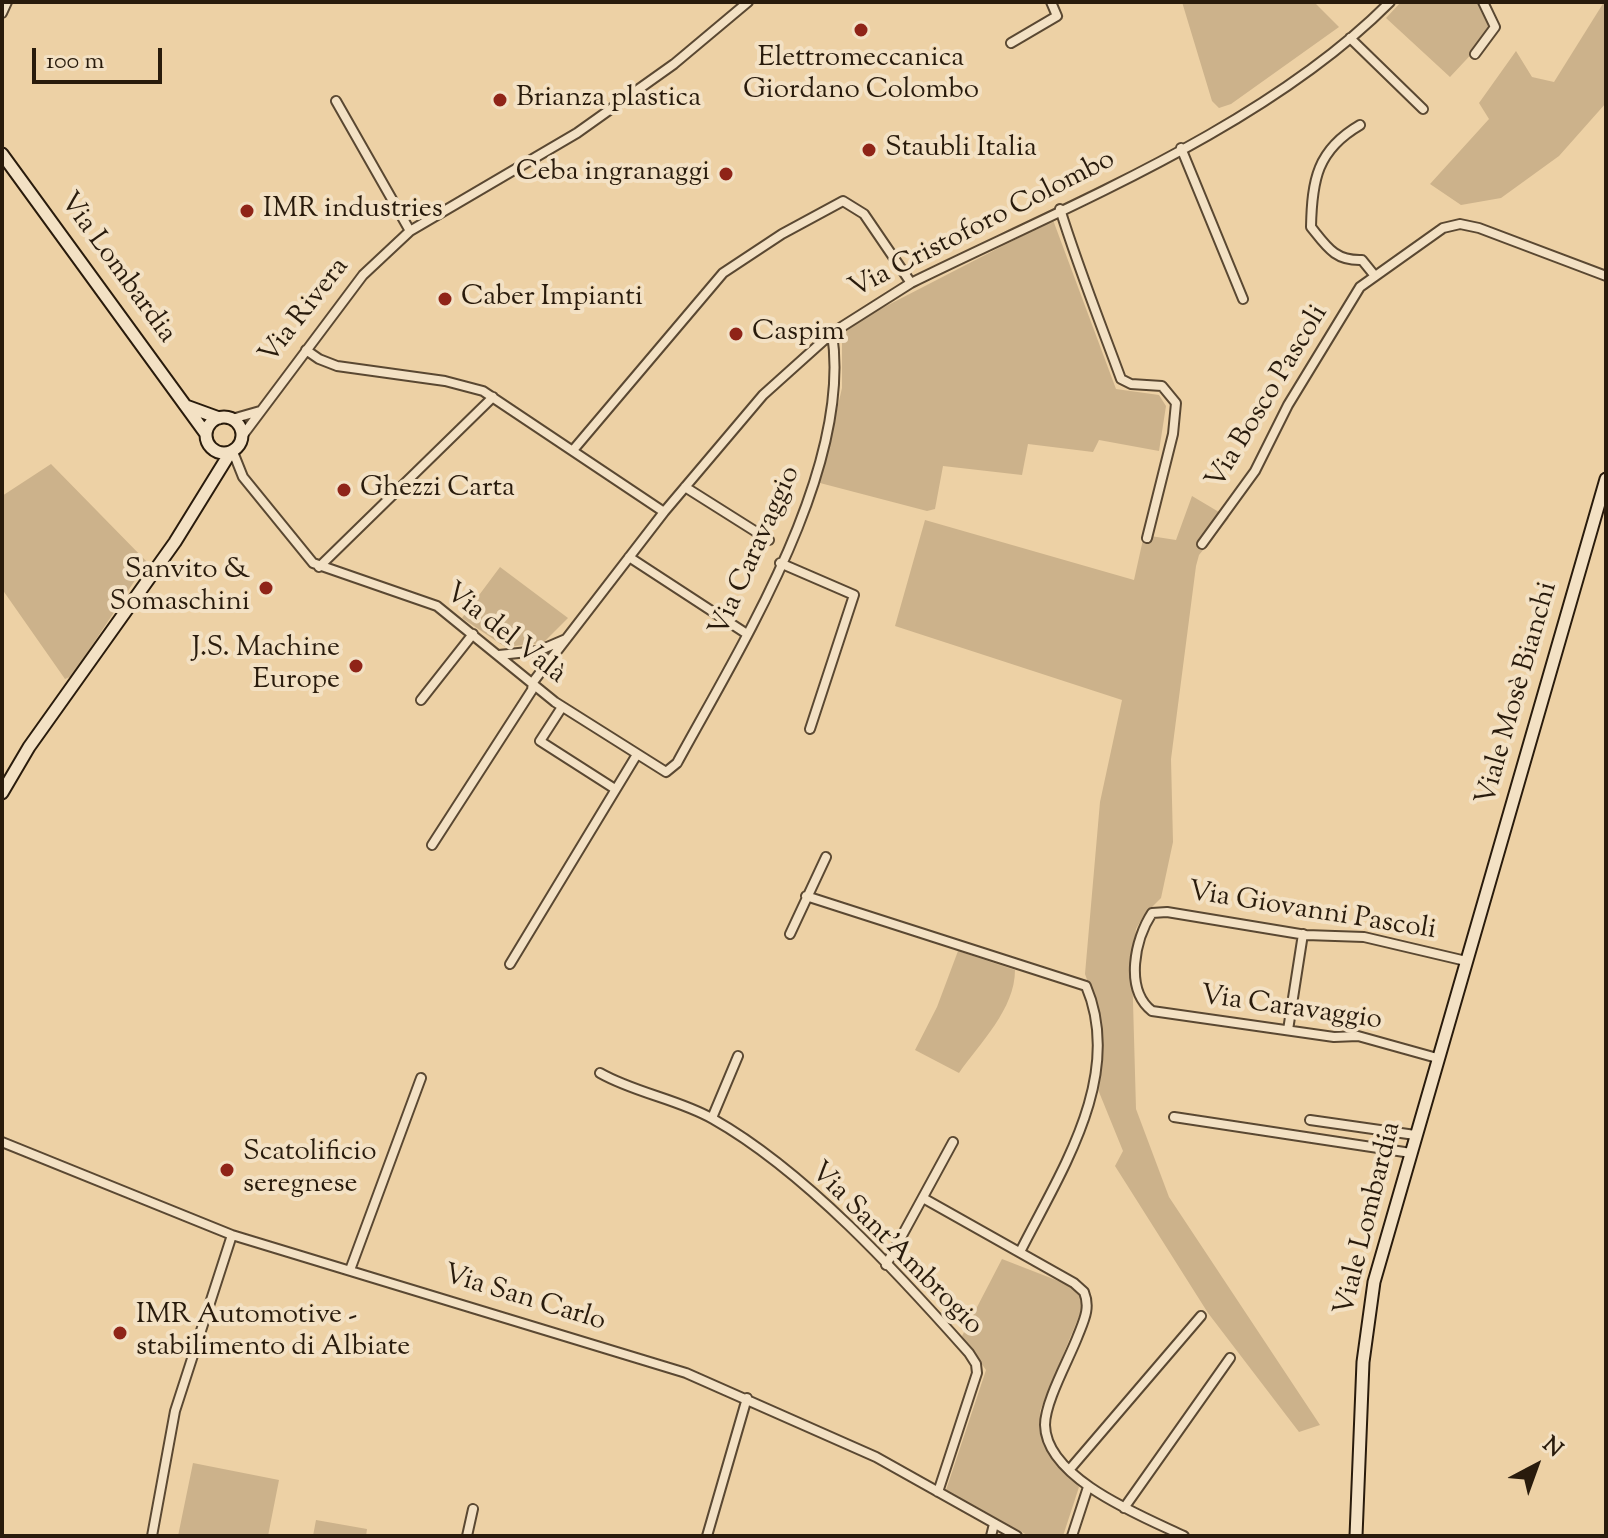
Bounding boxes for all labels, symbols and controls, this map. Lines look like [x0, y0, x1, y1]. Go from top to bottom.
marker: Elettromeccanica Giordano Colombo [852, 21, 870, 39]
scale bar [36, 32, 166, 82]
place label: Elettromeccanica Giordano Colombo [743, 43, 979, 109]
text: 100 m [46, 45, 104, 79]
place label: Brianza plastica [516, 83, 701, 117]
marker: Brianza plastica [491, 91, 509, 109]
place label: Staubli Italia [885, 133, 1037, 167]
marker: Staubli Italia [860, 141, 878, 159]
street label: Via Cristoforo Colombo [844, 144, 1122, 308]
place label: Ceba ingranaggi [516, 157, 710, 191]
marker: Ceba ingranaggi [717, 165, 735, 183]
street label: Via Lombardia [50, 187, 182, 351]
place label: IMR industries [263, 194, 443, 228]
marker: IMR industries [238, 202, 256, 220]
street label: Via Rivera [254, 252, 358, 372]
place label: Caber Impianti [461, 282, 643, 316]
marker: Caber Impianti [436, 290, 454, 308]
street label: Via Bosco Pascoli [1201, 300, 1337, 496]
place label: Caspim [752, 317, 845, 351]
marker: Caspim [727, 325, 745, 343]
street label: Via Caravaggio [704, 462, 810, 642]
place label: Ghezzi Carta [360, 473, 515, 507]
marker: Ghezzi Carta [335, 481, 353, 499]
place label: Sanvito & Somaschini [110, 555, 250, 621]
street label: Via del Valà [437, 577, 571, 693]
marker: Sanvito & Somaschini [257, 579, 275, 597]
street label: Viale Mosè Bianchi [1471, 579, 1567, 809]
place label: J.S. Machine Europe [192, 633, 340, 699]
marker: J.S. Machine Europe [347, 657, 365, 675]
street label: Via Giovanni Pascoli [1186, 877, 1438, 949]
street label: Via Caravaggio [1198, 981, 1384, 1039]
street label: Viale Lombardia [1330, 1119, 1410, 1319]
place label: Scatolificio seregnese [243, 1137, 376, 1203]
street label: Via Sant'Ambrogio [801, 1156, 989, 1344]
marker: Scatolificio seregnese [218, 1161, 236, 1179]
street label: Via San Carlo [439, 1259, 609, 1341]
place label: IMR Automotive - stabilimento di Albiate [136, 1300, 410, 1366]
marker: IMR Automotive - stabilimento di Albiate [111, 1324, 129, 1342]
north arrow [1496, 1426, 1576, 1506]
text: N [1535, 1430, 1569, 1466]

